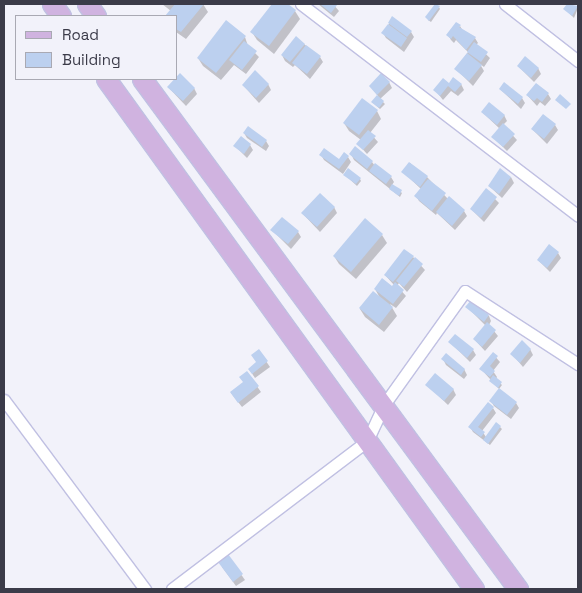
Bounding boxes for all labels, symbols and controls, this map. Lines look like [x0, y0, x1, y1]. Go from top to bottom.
legend [15, 15, 178, 80]
text: Road [62, 25, 99, 44]
text: Building [62, 50, 121, 69]

